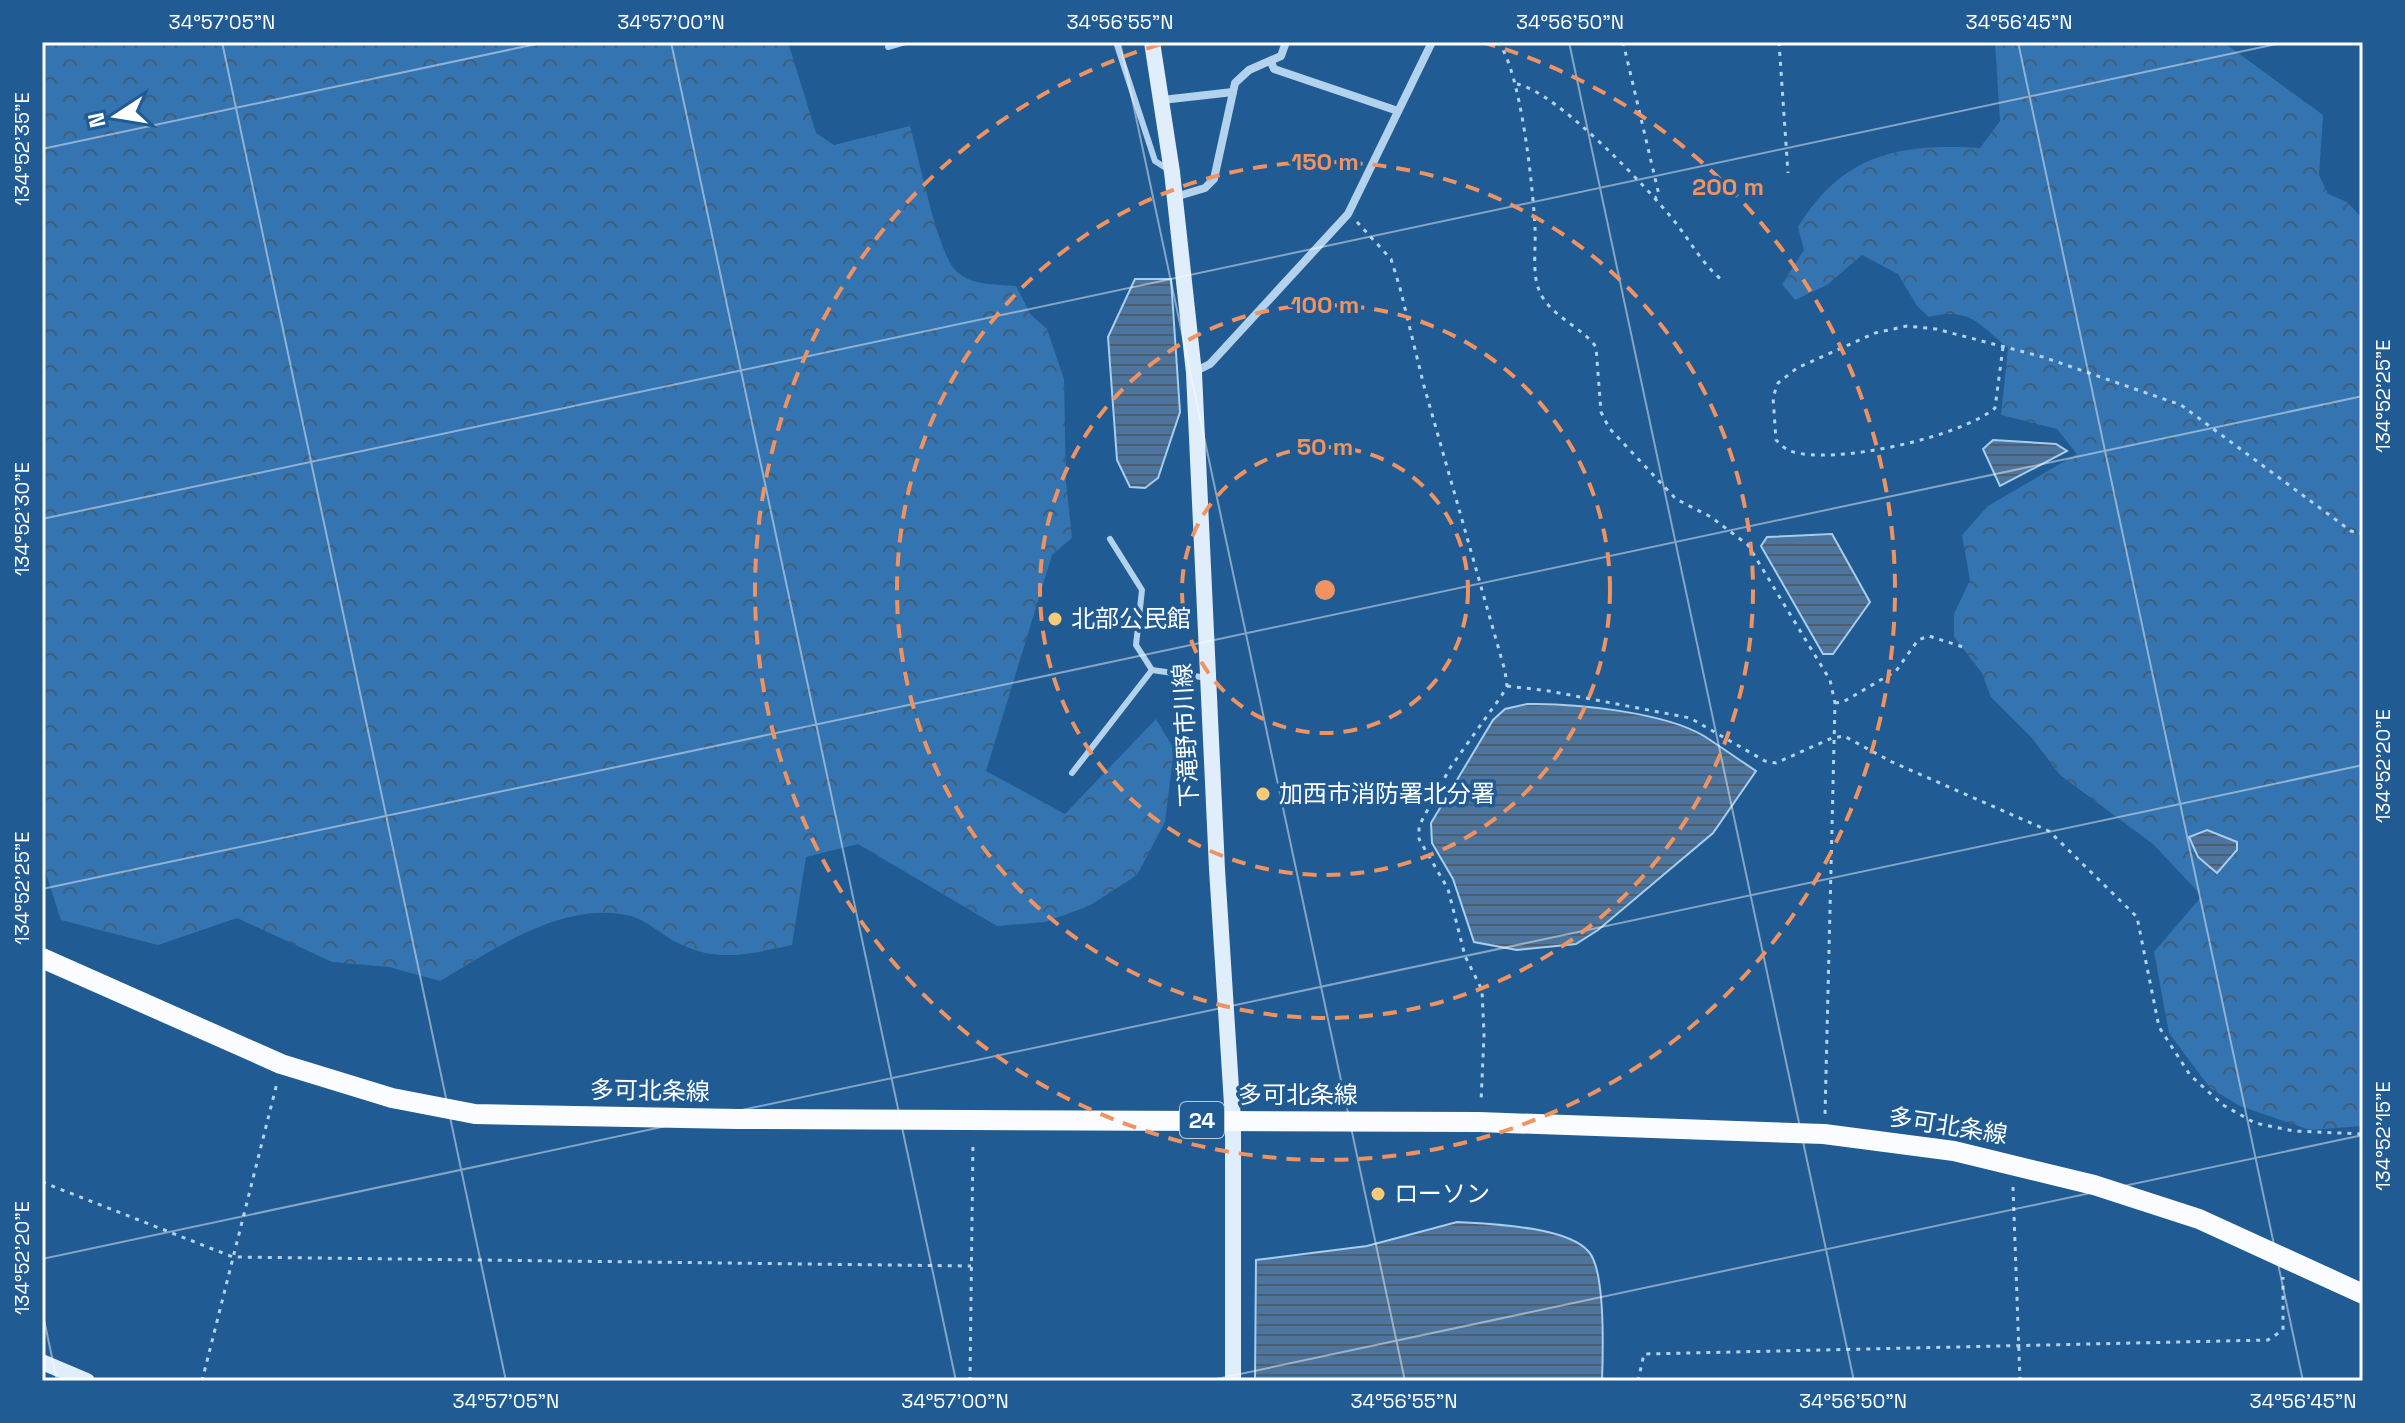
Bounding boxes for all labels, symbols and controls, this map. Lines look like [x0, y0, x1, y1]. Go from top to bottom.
text: 34°57'05"N [169, 9, 275, 35]
text: 34°57'00"N [617, 9, 725, 35]
text: 34°56'55"N [1066, 9, 1174, 35]
text: 34°56'50"N [1516, 9, 1624, 35]
text: 34°56'45"N [1966, 9, 2072, 35]
north arrow [76, 76, 156, 156]
text: 134°52'35"E [9, 92, 35, 206]
text: N [81, 110, 112, 130]
text: 150 m [1291, 146, 1359, 177]
text: 200 m [1692, 171, 1764, 202]
text: 100 m [1291, 289, 1359, 320]
text: 134°52'25"E [2370, 339, 2396, 453]
text: 50 m [1297, 431, 1353, 462]
text: 134°52'30"E [9, 462, 35, 576]
centre of rings [1311, 576, 1339, 604]
place label: 北部公民館 [1071, 603, 1191, 634]
marker: 北部公民館 [1046, 610, 1064, 628]
street label: 下滝野市川線 [1166, 662, 1205, 808]
text: 134°52'20"E [2370, 709, 2396, 823]
place label: 加西市消防署北分署 [1279, 778, 1495, 809]
marker: 加西市消防署北分署 [1254, 785, 1272, 803]
text: 134°52'25"E [9, 831, 35, 945]
street label: 多可北条線 [590, 1074, 710, 1107]
street label: 多可北条線 [1238, 1079, 1358, 1110]
text: 134°52'15"E [2370, 1081, 2396, 1191]
street label: 多可北条線 [1886, 1101, 2010, 1150]
road number: 24 [1180, 1102, 1224, 1138]
place label: ローソン [1394, 1178, 1490, 1209]
marker: ローソン [1369, 1185, 1387, 1203]
text: 134°52'20"E [9, 1201, 35, 1315]
text: 34°57'05"N [453, 1388, 559, 1414]
text: 34°57'00"N [901, 1388, 1009, 1414]
text: 34°56'55"N [1350, 1388, 1458, 1414]
text: 34°56'50"N [1799, 1388, 1907, 1414]
text: 34°56'45"N [2250, 1388, 2356, 1414]

